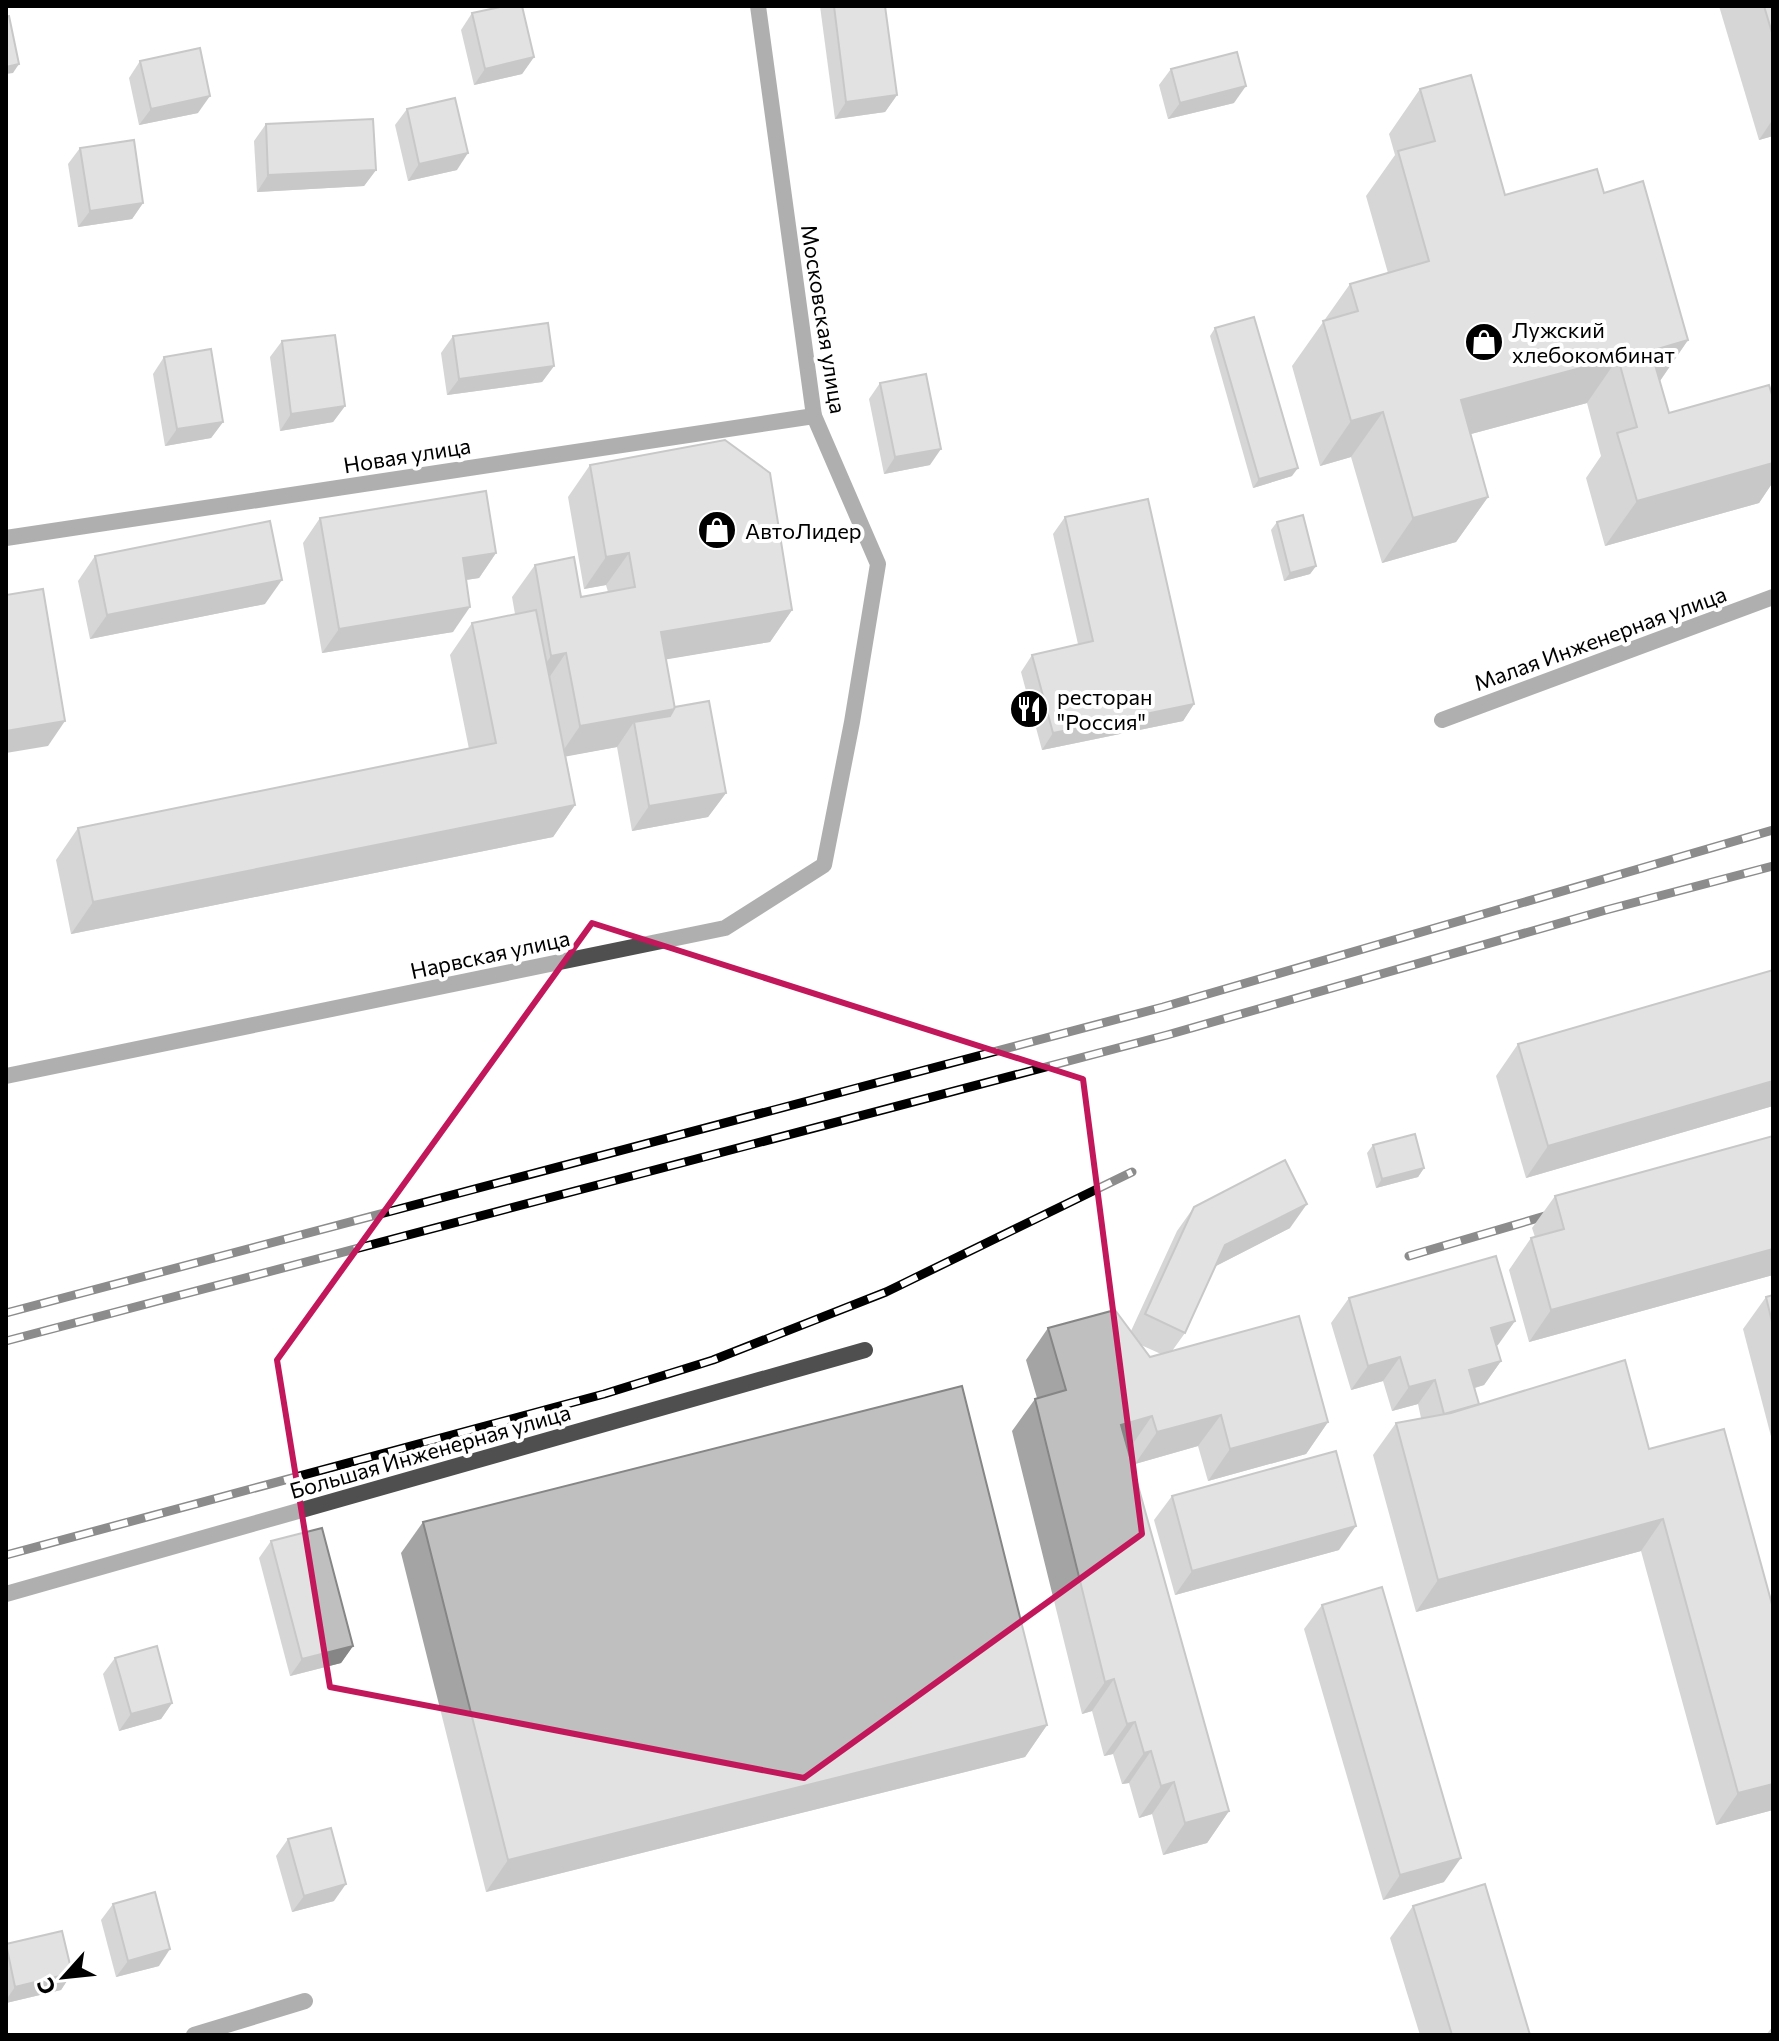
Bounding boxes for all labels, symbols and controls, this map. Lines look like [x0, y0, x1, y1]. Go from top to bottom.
street label: Московская улица [796, 223, 852, 415]
place label: Лужский хлебокомбинат [1512, 316, 1675, 368]
shop icon: Лужский хлебокомбинат [1463, 321, 1505, 363]
street label: Новая улица [341, 432, 473, 478]
shop icon: АвтоЛидер [696, 509, 738, 551]
place label: АвтоЛидер [745, 517, 862, 544]
street label: Малая Инженерная улица [1470, 580, 1730, 696]
place label: ресторан "Россия" [1057, 683, 1152, 735]
restaurant icon: ресторан "Россия" [1008, 688, 1050, 730]
street label: Нарвская улица [408, 924, 572, 984]
street label: Большая Инженерная улица [287, 1398, 573, 1504]
north arrow [24, 1937, 104, 2017]
text: С [30, 1973, 61, 1999]

